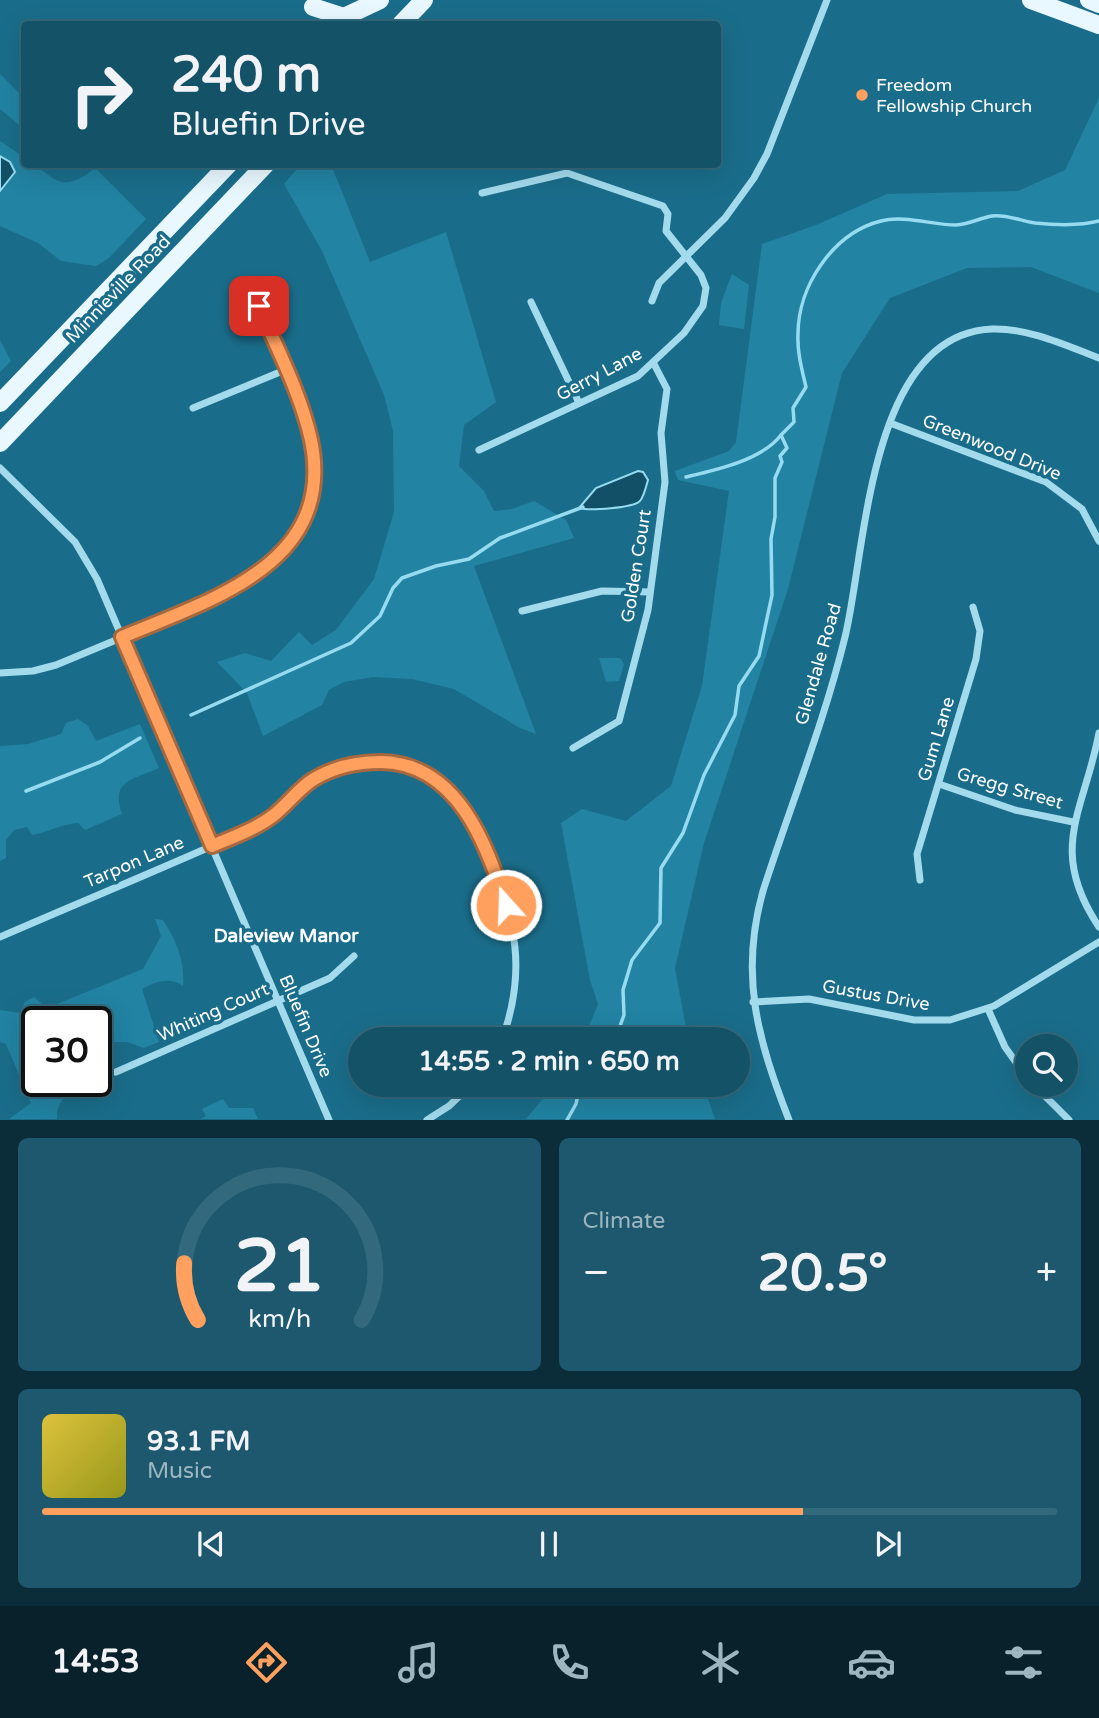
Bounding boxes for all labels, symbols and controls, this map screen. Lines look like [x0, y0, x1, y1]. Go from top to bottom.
text: 240 m [171, 46, 321, 105]
icon: right [56, 49, 147, 140]
place label: Freedom Fellowship Church [876, 74, 1032, 117]
marker: Freedom Fellowship Church [854, 87, 870, 103]
text: Bluefin Drive [171, 106, 366, 144]
street label: Minnieville Road [61, 231, 175, 347]
pin [229, 276, 289, 336]
icon: arrive [240, 287, 278, 325]
street label: Gerry Lane [553, 342, 645, 406]
street label: Greenwood Drive [919, 409, 1065, 485]
street label: Golden Court [616, 508, 656, 624]
street label: Glendale Road [790, 601, 846, 727]
street label: Gum Lane [913, 694, 959, 784]
street label: Gregg Street [954, 762, 1066, 814]
street label: Tarpon Lane [81, 831, 187, 893]
position arrow [469, 868, 543, 942]
district label: Daleview Manor [213, 925, 359, 947]
street label: Bluefin Drive [274, 971, 338, 1081]
street label: Gustus Drive [821, 975, 931, 1015]
street label: Whiting Court [154, 978, 272, 1046]
speed limit sign: 30 [21, 1006, 112, 1097]
map controls [1015, 1034, 1078, 1097]
button: search [1015, 1034, 1078, 1097]
text: 14:55 · 2 min · 650 m [418, 1046, 680, 1077]
text: Climate [583, 1207, 665, 1235]
text: 21 [234, 1224, 325, 1312]
text: 20.5° [758, 1242, 888, 1305]
text: − [583, 1250, 610, 1296]
text: + [1036, 1250, 1057, 1296]
text: km/h [248, 1304, 311, 1334]
text: 93.1 FM [147, 1426, 250, 1457]
text: Music [147, 1457, 212, 1485]
icon: previous [192, 1525, 230, 1563]
icon: pause [530, 1525, 568, 1563]
icon: next [869, 1525, 907, 1563]
icon: directions [242, 1638, 291, 1687]
icon: music [394, 1638, 443, 1687]
icon: phone [545, 1638, 594, 1687]
icon: climate [696, 1638, 745, 1687]
icon: car [847, 1638, 896, 1687]
icon: filters [999, 1638, 1048, 1687]
text: 14:53 [51, 1643, 140, 1681]

